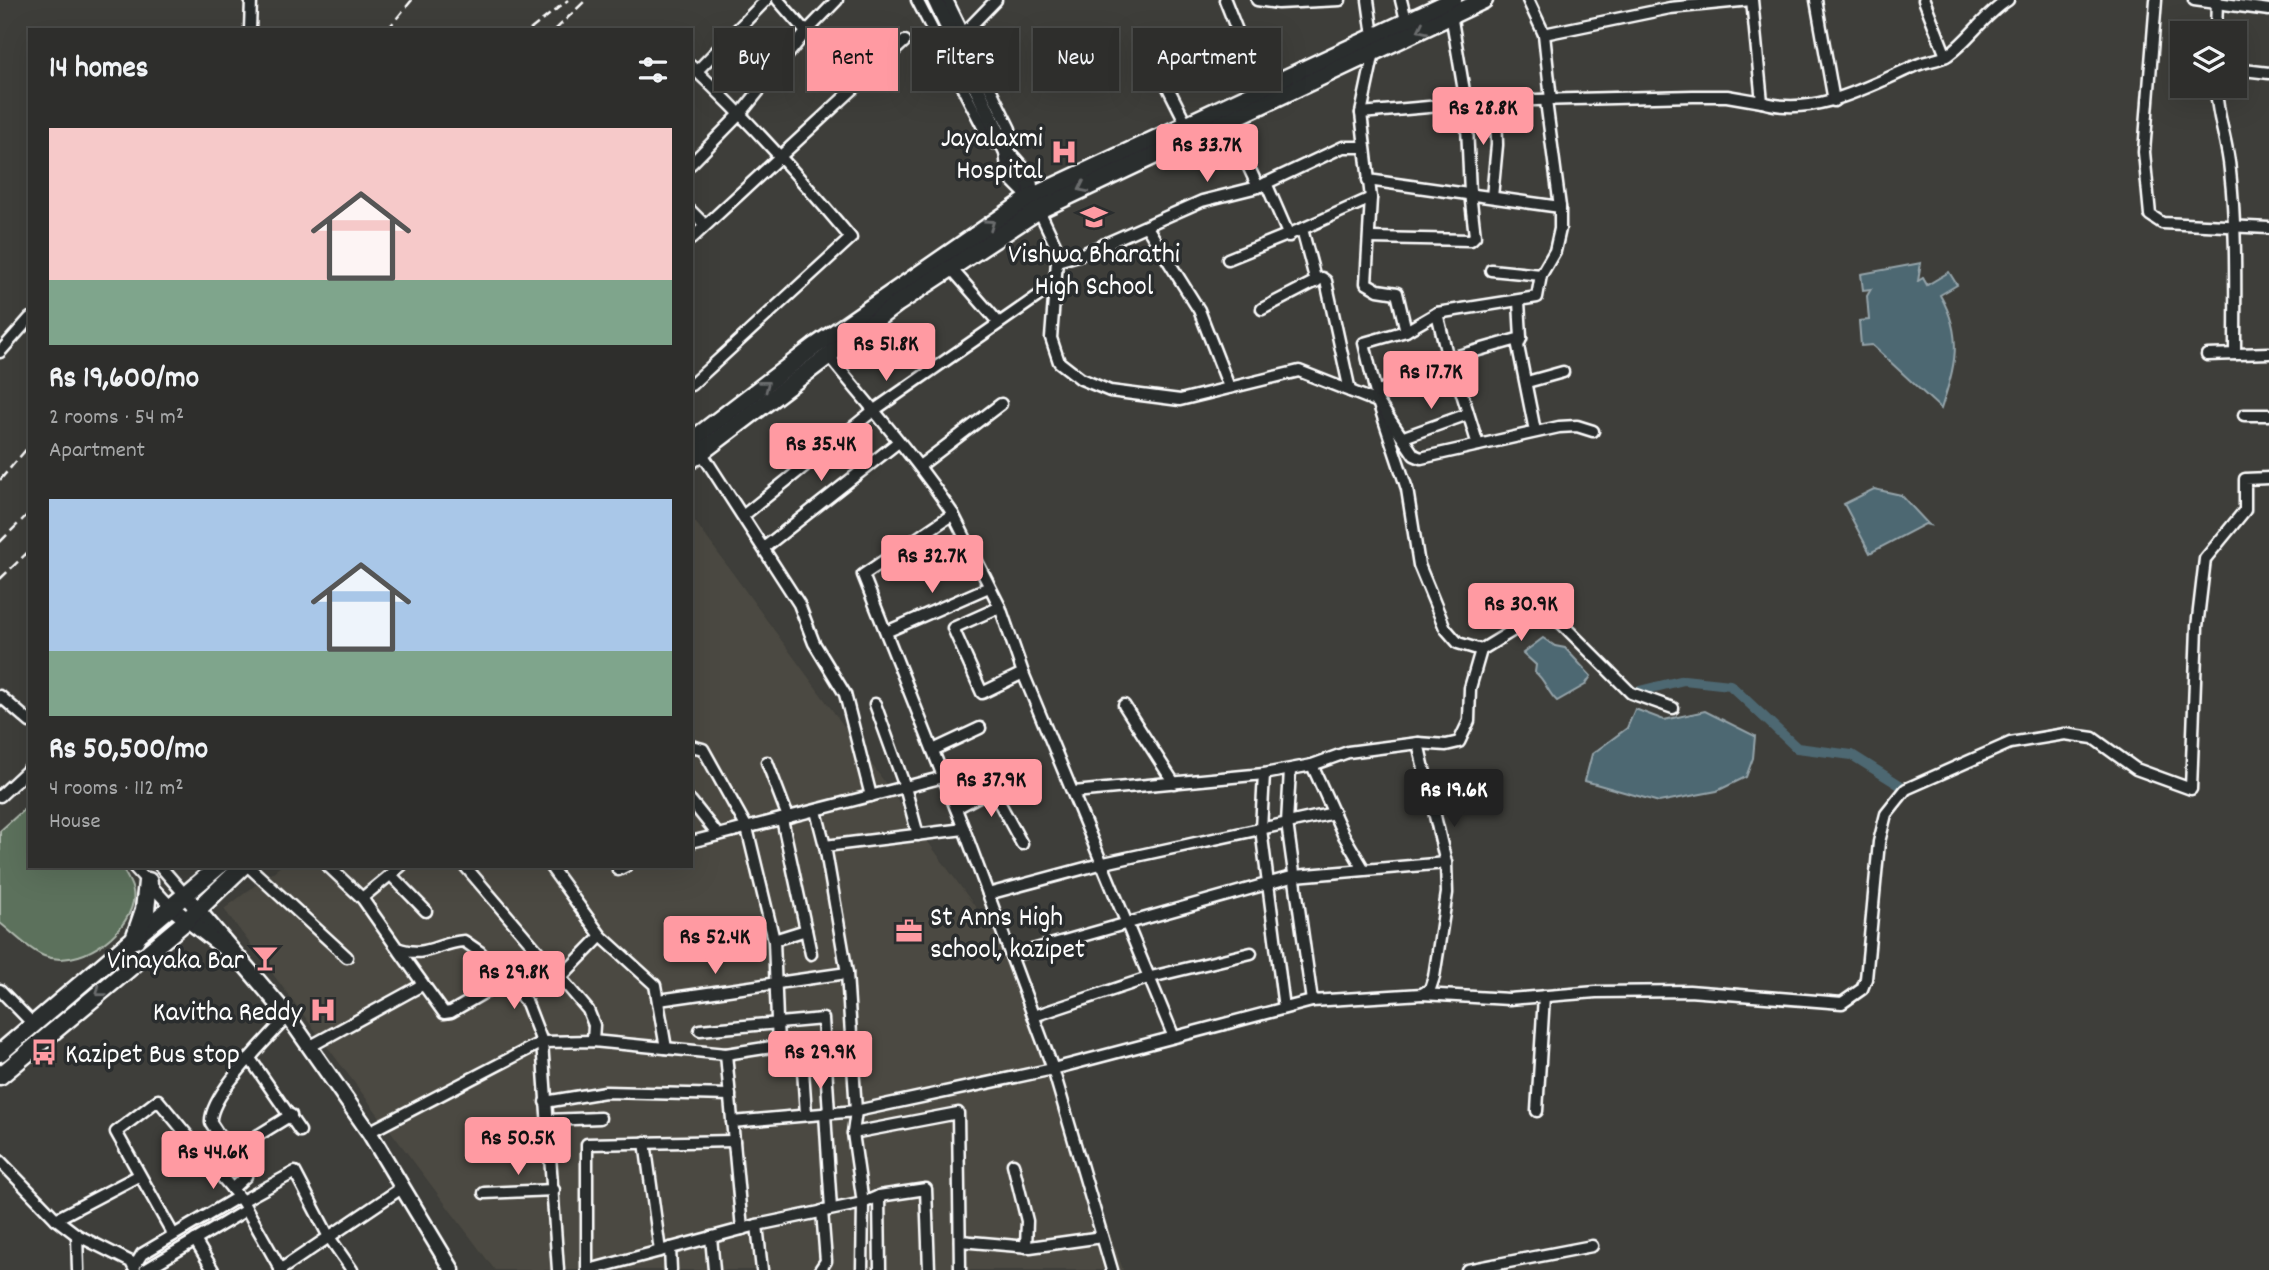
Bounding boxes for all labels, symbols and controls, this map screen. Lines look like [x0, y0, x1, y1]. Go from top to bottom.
one-way arrow [1417, 20, 1429, 34]
map controls [2170, 21, 2247, 98]
button: layers [2170, 21, 2247, 98]
chip: Buy [714, 28, 793, 91]
chip: Rent [807, 28, 898, 91]
chip: Filters [912, 28, 1019, 91]
chip: New [1033, 28, 1119, 91]
chip: Apartment [1133, 28, 1281, 91]
text: 14 homes [49, 49, 148, 92]
icon: filters [634, 51, 672, 89]
pin: Rs 28.8K [1411, 88, 1555, 147]
text: Rs 28.8K [1448, 93, 1518, 126]
place label: Jayalaxmi Hospital [941, 121, 1043, 193]
pin: Rs 33.7K [1135, 124, 1279, 184]
text: Rs 33.7K [1172, 130, 1242, 163]
hospital icon: Jayalaxmi Hospital [1049, 137, 1079, 167]
icon: home [298, 173, 424, 299]
one-way arrow [1078, 180, 1090, 194]
school or university icon: Vishwa Bharathi High School [1079, 202, 1109, 232]
one-way arrow [982, 220, 995, 232]
place label: Vishwa Bharathi High School [1008, 237, 1180, 309]
pin: Rs 51.8K [814, 324, 958, 383]
text: Rs 51.8K [853, 329, 919, 362]
pin: Rs 17.7K [1359, 352, 1503, 411]
text: Rs 17.7K [1399, 357, 1463, 390]
text: Rs 19,600/mo [49, 359, 199, 402]
one-way arrow [757, 381, 770, 394]
text: 2 rooms · 54 m² [49, 402, 184, 435]
pin: Rs 35.4K [749, 424, 893, 483]
text: Rs 35.4K [785, 429, 857, 462]
text: Apartment [49, 435, 145, 468]
pin: Rs 32.7K [860, 536, 1004, 595]
text: Rs 32.7K [897, 541, 967, 574]
icon: home [298, 544, 424, 670]
pin: Rs 30.9K [1449, 584, 1593, 643]
text: Rs 30.9K [1484, 589, 1558, 622]
text: Rs 50,500/mo [49, 730, 208, 773]
pin: Rs 37.9K [919, 760, 1063, 819]
text: Rs 37.9K [956, 765, 1026, 798]
pin: Rs 19.6K [1382, 770, 1526, 829]
text: 4 rooms · 112 m² [49, 773, 184, 806]
text: Rs 19.6K [1420, 775, 1488, 808]
text: House [49, 806, 101, 839]
place label: St Anns High school, kazipet [930, 900, 1085, 972]
pin: Rs 52.4K [643, 916, 787, 976]
office icon: St Anns High school, kazipet [894, 916, 924, 946]
text: Rs 52.4K [680, 922, 750, 955]
place label: Vinayaka Bar [107, 943, 245, 983]
bar icon: Vinayaka Bar [250, 943, 280, 973]
pin: Rs 29.8K [442, 951, 586, 1011]
text: Rs 29.8K [479, 957, 549, 990]
one-way arrow [95, 984, 108, 996]
place label: Kavitha Reddy [153, 995, 303, 1035]
hospital icon: Kavitha Reddy [308, 995, 338, 1025]
pin: Rs 29.9K [748, 1032, 892, 1091]
bus stop icon: Kazipet Bus stop [29, 1037, 59, 1067]
place label: Kazipet Bus stop [65, 1037, 240, 1077]
text: Rs 29.9K [784, 1037, 856, 1070]
pin: Rs 50.5K [446, 1118, 590, 1177]
text: Rs 50.5K [481, 1123, 555, 1156]
pin: Rs 44.6K [141, 1132, 285, 1191]
text: Rs 44.6K [178, 1137, 248, 1170]

